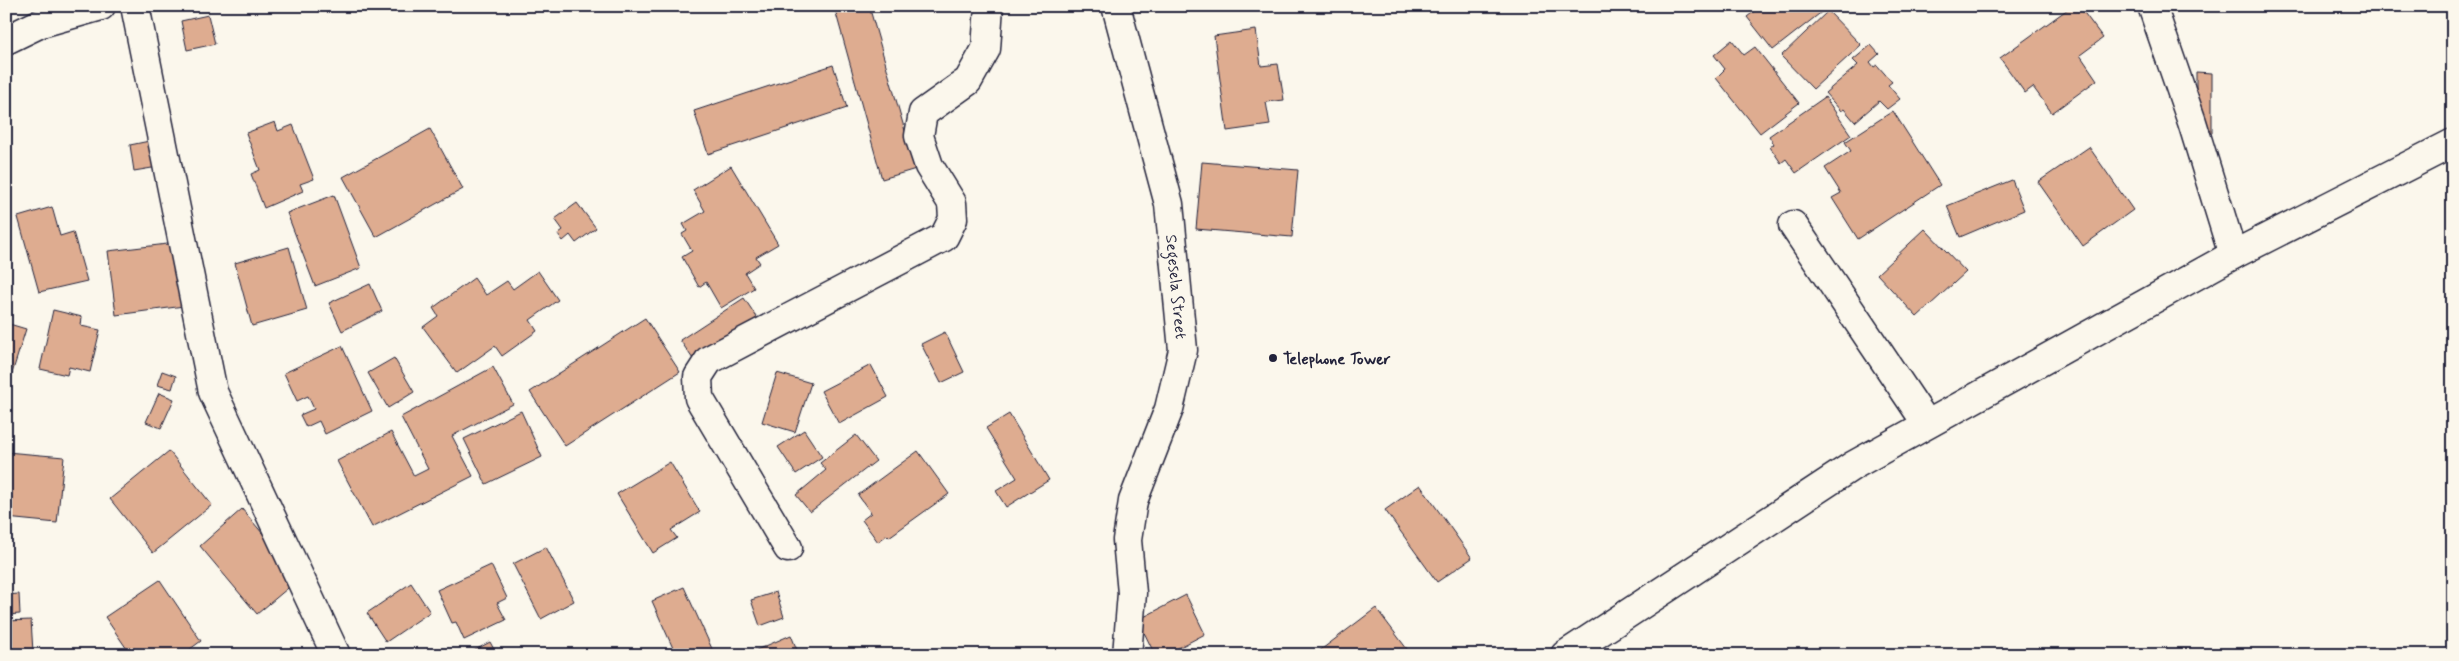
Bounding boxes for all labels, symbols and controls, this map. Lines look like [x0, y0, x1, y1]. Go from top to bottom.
street label: Segesela Street [1160, 234, 1191, 340]
place label: Telephone Tower [1283, 349, 1391, 370]
marker: Telephone Tower [1267, 352, 1279, 364]

